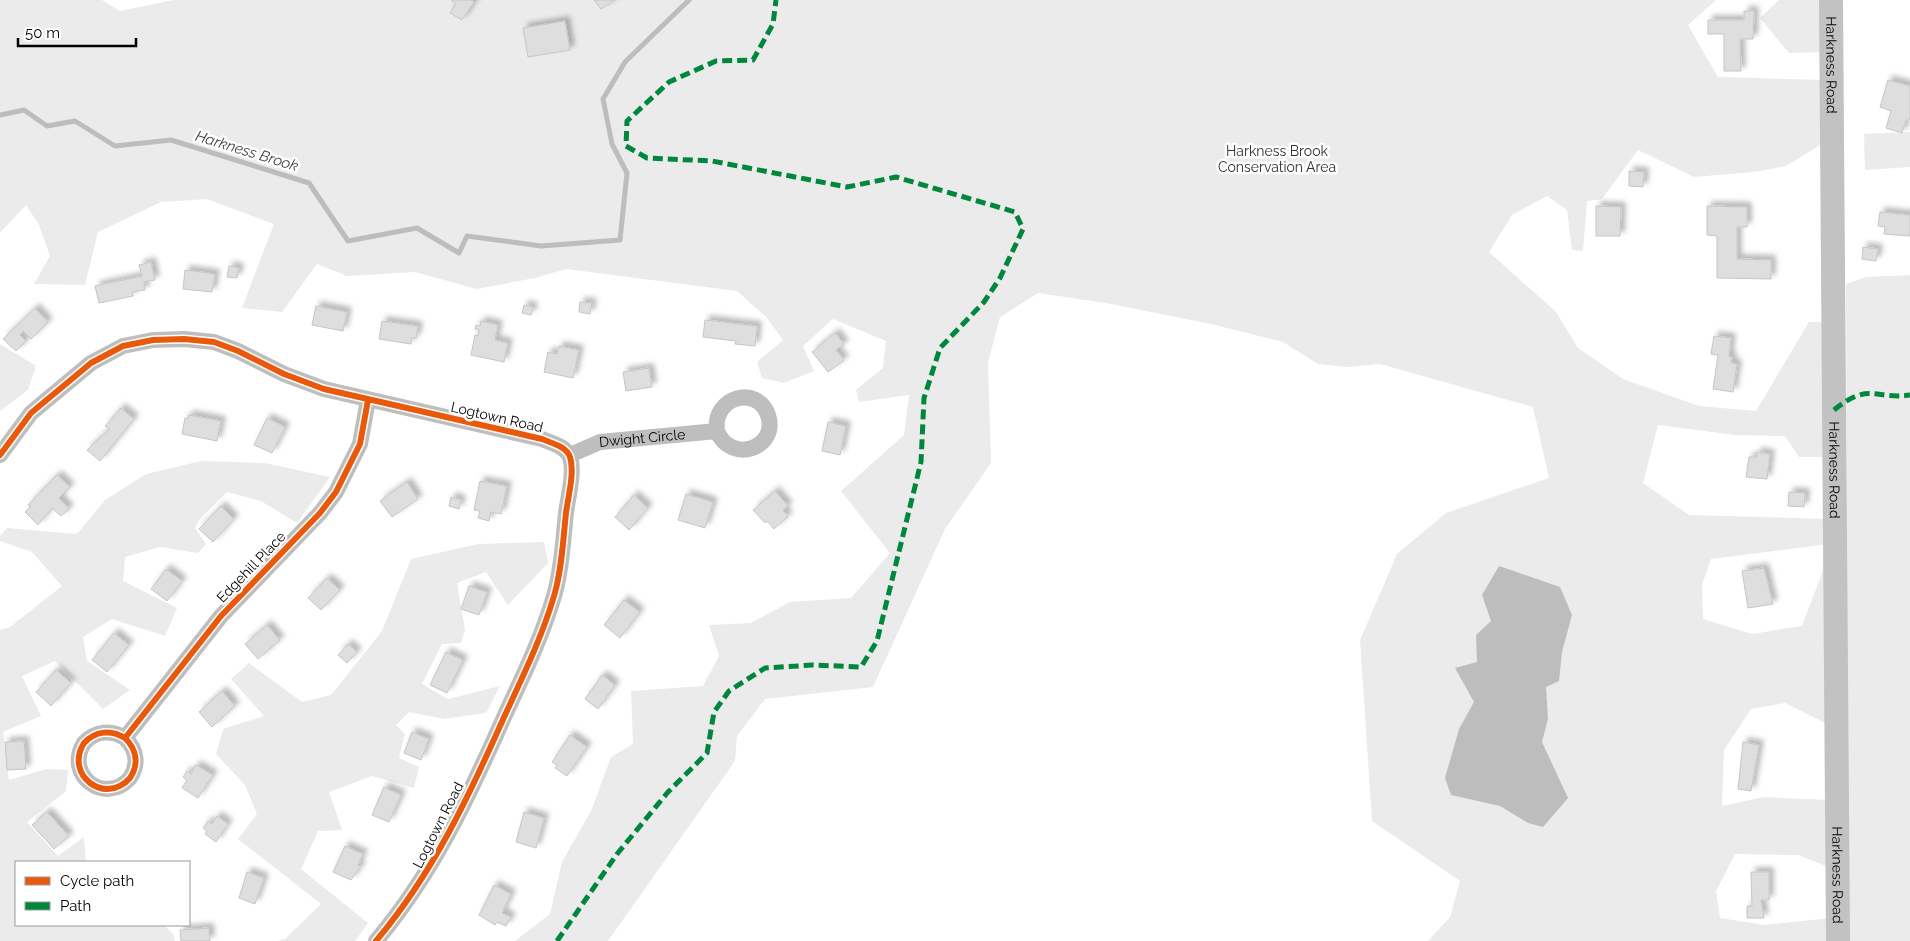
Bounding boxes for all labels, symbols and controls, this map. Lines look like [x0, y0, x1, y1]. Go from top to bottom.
scale bar [18, 15, 135, 47]
street label: Harkness Road [1823, 16, 1840, 114]
text: 50 m [25, 24, 60, 42]
water label: Harkness Brook [193, 127, 301, 175]
park label: Harkness Brook Conservation Area [1218, 143, 1336, 175]
street label: Logtown Road [449, 399, 545, 435]
street label: Harkness Road [1826, 421, 1843, 519]
street label: Dwight Circle [598, 426, 686, 450]
street label: Edgehill Place [213, 528, 289, 606]
street label: Logtown Road [409, 779, 467, 871]
street label: Harkness Road [1829, 826, 1846, 924]
legend [15, 861, 190, 926]
text: Cycle path [60, 872, 134, 890]
text: Path [60, 897, 91, 915]

